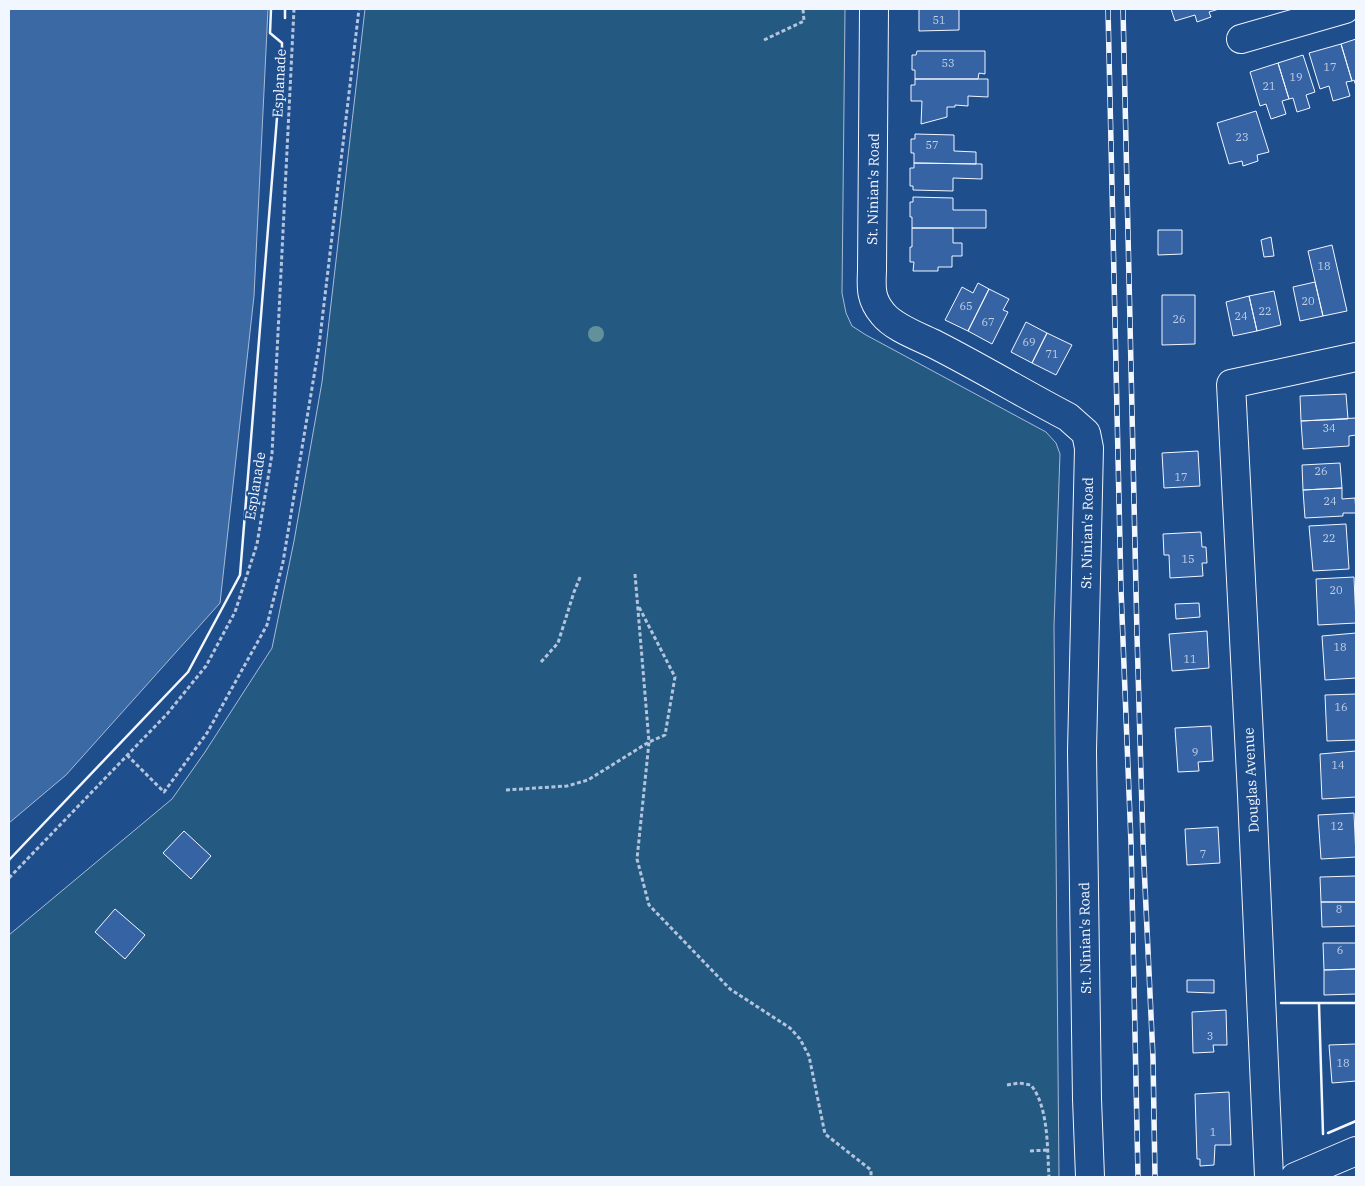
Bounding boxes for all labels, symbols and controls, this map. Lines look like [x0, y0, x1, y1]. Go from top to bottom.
house number: 51 [932, 13, 946, 27]
street label: Esplanade [268, 48, 290, 118]
house number: 53 [941, 56, 955, 70]
house number: 17 [1323, 60, 1337, 74]
house number: 19 [1289, 70, 1303, 84]
house number: 21 [1262, 79, 1276, 93]
house number: 23 [1235, 130, 1249, 144]
street label: St. Ninian's Road [863, 132, 883, 245]
house number: 57 [925, 138, 939, 152]
house number: 18 [1317, 259, 1331, 273]
house number: 20 [1301, 294, 1315, 308]
house number: 65 [959, 299, 973, 313]
house number: 22 [1258, 304, 1272, 318]
house number: 24 [1234, 309, 1248, 323]
house number: 26 [1172, 312, 1186, 326]
house number: 67 [981, 315, 995, 329]
house number: 69 [1022, 335, 1036, 349]
house number: 71 [1045, 347, 1059, 361]
house number: 34 [1322, 421, 1336, 435]
street label: Esplanade [241, 451, 269, 521]
house number: 26 [1314, 464, 1328, 478]
house number: 17 [1174, 470, 1188, 484]
street label: St. Ninian's Road [1077, 476, 1097, 589]
house number: 24 [1323, 494, 1337, 508]
house number: 22 [1322, 531, 1336, 545]
house number: 15 [1181, 552, 1195, 566]
house number: 20 [1329, 583, 1343, 597]
house number: 18 [1333, 640, 1347, 654]
house number: 11 [1183, 652, 1197, 666]
house number: 16 [1334, 700, 1348, 714]
street label: Douglas Avenue [1239, 727, 1263, 833]
house number: 9 [1192, 745, 1198, 759]
house number: 14 [1331, 758, 1345, 772]
house number: 12 [1330, 819, 1344, 833]
house number: 7 [1200, 847, 1206, 861]
street label: St. Ninian's Road [1075, 881, 1095, 994]
house number: 8 [1336, 902, 1342, 916]
house number: 6 [1337, 943, 1343, 957]
house number: 3 [1207, 1029, 1213, 1043]
house number: 18 [1336, 1056, 1350, 1070]
house number: 1 [1210, 1125, 1216, 1139]

